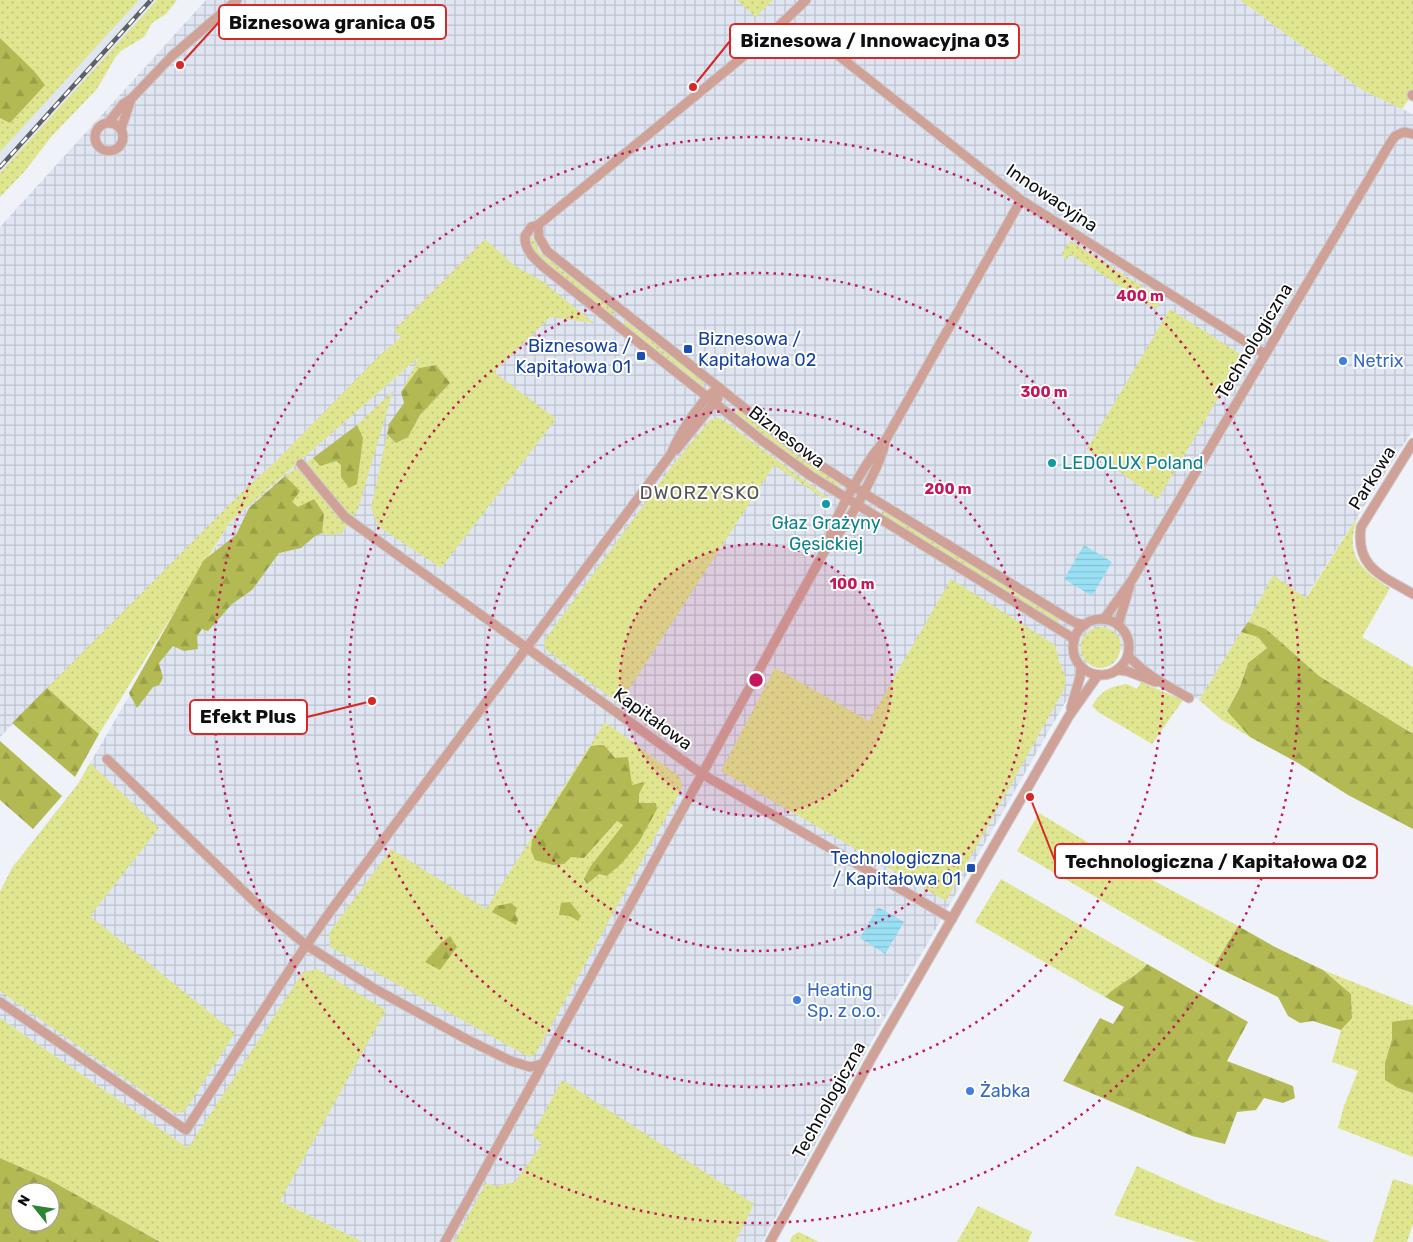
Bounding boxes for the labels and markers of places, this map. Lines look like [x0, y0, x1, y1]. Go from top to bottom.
callout: Biznesowa granica 05 [219, 5, 446, 39]
callout: Biznesowa / Innowacyjna 03 [730, 24, 1019, 58]
place label: Biznesowa / Kapitałowa 02 [698, 328, 816, 371]
place label: Biznesowa / Kapitałowa 01 [516, 335, 631, 378]
marker: Biznesowa / Kapitałowa 02 [682, 343, 694, 355]
marker: Biznesowa / Kapitałowa 01 [635, 350, 647, 362]
place label: Netrix [1353, 350, 1404, 372]
marker: Netrix [1337, 355, 1349, 367]
place label: LEDOLUX Poland [1062, 452, 1204, 474]
marker: LEDOLUX Poland [1046, 457, 1058, 469]
marker: Głaz Grażyny Gęsickiej [820, 498, 832, 510]
place label: Głaz Grażyny Gęsickiej [771, 512, 881, 555]
centre of rings [747, 671, 765, 689]
callout: Efekt Plus [190, 700, 307, 734]
callout: Technologiczna / Kapitałowa 02 [1055, 844, 1377, 878]
place label: Technologiczna / Kapitałowa 01 [830, 847, 961, 890]
marker: Technologiczna / Kapitałowa 01 [965, 862, 977, 874]
place label: Heating Sp. z o.o. [807, 979, 880, 1022]
marker: Heating Sp. z o.o. [791, 994, 803, 1006]
place label: Żabka [980, 1080, 1031, 1102]
marker: Żabka [964, 1085, 976, 1097]

